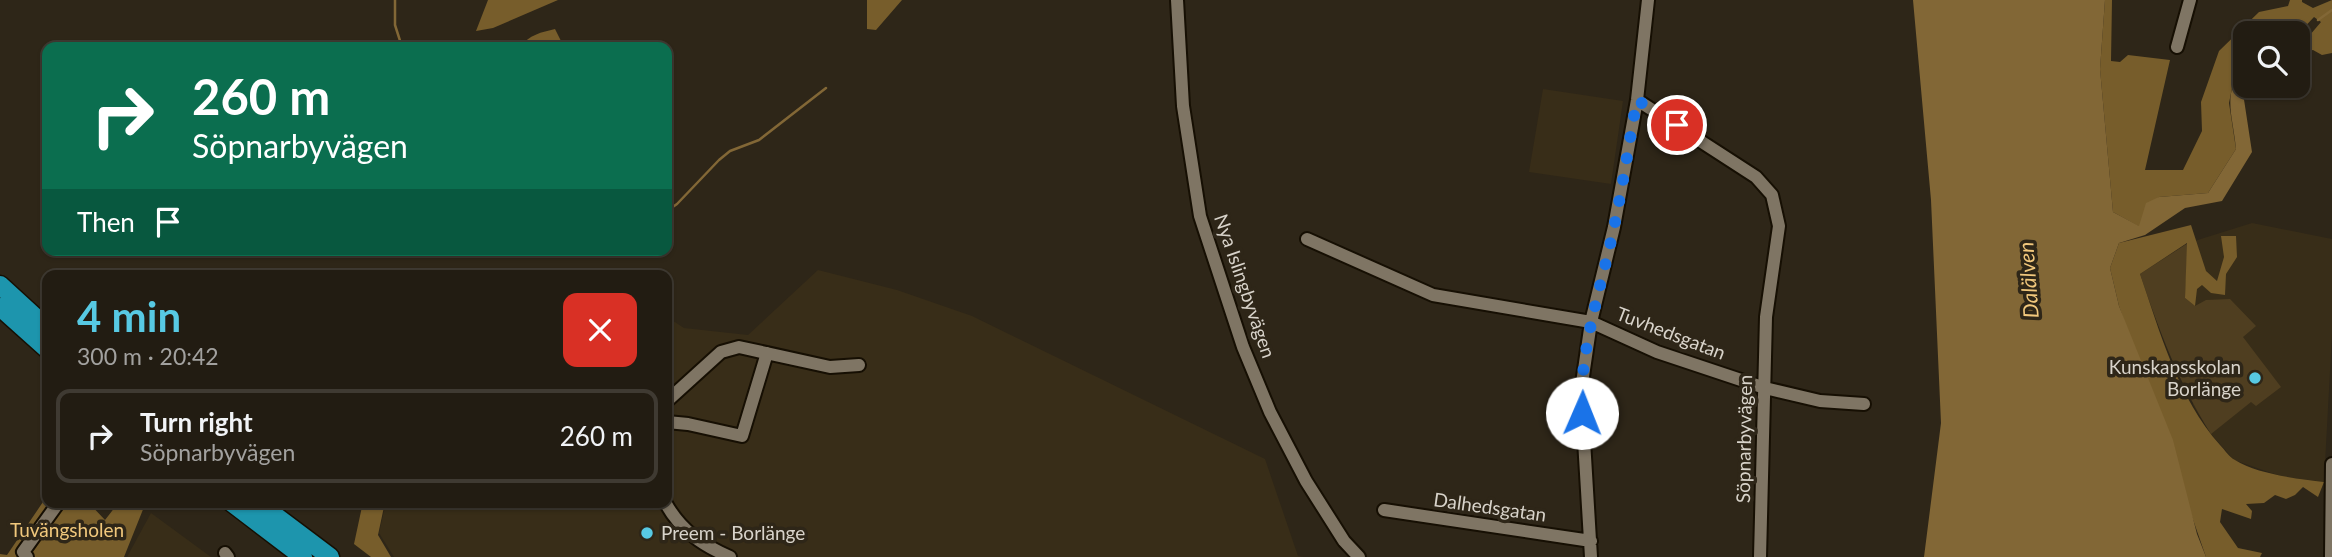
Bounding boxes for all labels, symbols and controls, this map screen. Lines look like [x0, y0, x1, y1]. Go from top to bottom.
map controls [2233, 21, 2310, 98]
button: search [2233, 21, 2310, 98]
text: 260 m [192, 67, 330, 125]
icon: right [77, 70, 168, 161]
pin [1647, 95, 1707, 155]
icon: arrive [1658, 106, 1696, 144]
text: Söpnarbyvägen [192, 126, 408, 165]
icon: arrive [149, 203, 187, 241]
text: Then [77, 206, 135, 238]
street label: Nya Islingbyvägen [1210, 211, 1281, 361]
water label: Dalälven [2012, 241, 2043, 319]
text: 4 min [77, 291, 181, 341]
button: close [563, 293, 637, 367]
street label: Tuvhedsgatan [1613, 301, 1729, 364]
text: 300 m · 20:42 [77, 342, 219, 370]
place label: Kunskapsskolan Borlänge [2109, 355, 2241, 400]
marker: Kunskapsskolan Borlänge [2247, 370, 2263, 386]
street label: Söpnarbyvägen [1731, 375, 1756, 503]
position arrow [1545, 376, 1619, 450]
text: Turn right [140, 406, 253, 438]
icon: right [81, 417, 119, 455]
text: 260 m [560, 420, 633, 452]
text: Söpnarbyvägen [140, 438, 295, 466]
street label: Dalhedsgatan [1432, 487, 1548, 526]
park label: Tuvängsholen [10, 518, 124, 541]
place label: Preem - Borlänge [661, 521, 805, 544]
marker: Preem - Borlänge [639, 525, 655, 541]

